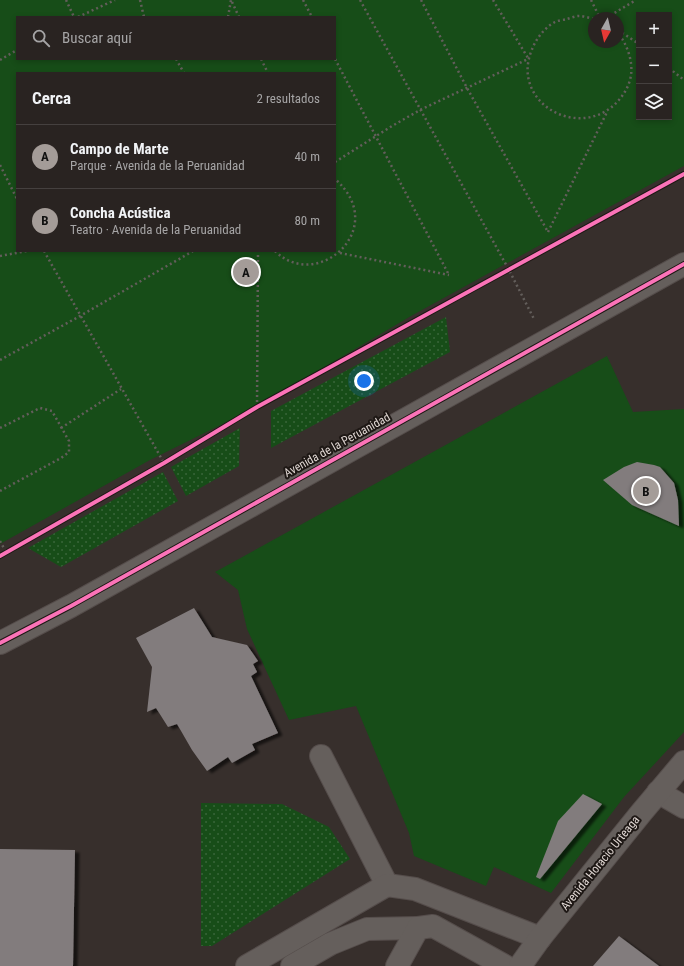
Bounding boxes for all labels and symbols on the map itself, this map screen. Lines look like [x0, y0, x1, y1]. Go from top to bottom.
north arrow [588, 12, 624, 48]
pin: A [233, 257, 259, 287]
your location [354, 371, 374, 391]
street label: Avenida de la Peruanidad [281, 410, 393, 480]
pin: B [633, 476, 659, 506]
street label: Avenida Horacio Urteaga [558, 813, 643, 913]

